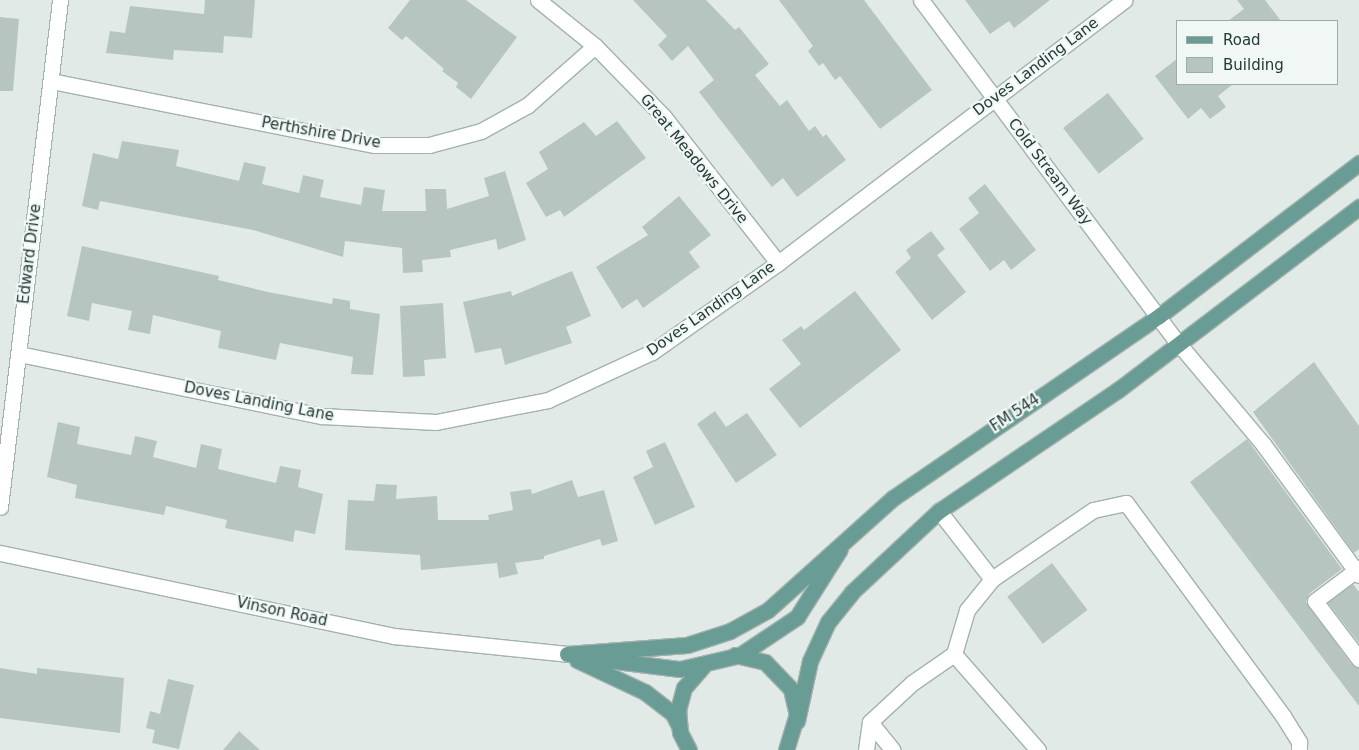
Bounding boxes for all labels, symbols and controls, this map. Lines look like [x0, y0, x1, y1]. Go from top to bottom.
street label: Doves Landing Lane [970, 14, 1102, 120]
legend [1176, 20, 1339, 85]
text: Road [1223, 31, 1261, 49]
text: Building [1223, 56, 1284, 74]
street label: Great Meadows Drive [636, 91, 752, 227]
street label: Perthshire Drive [260, 114, 382, 152]
street label: Cold Stream Way [1004, 115, 1096, 229]
street label: Edward Drive [15, 203, 45, 305]
street label: Doves Landing Lane [643, 258, 779, 360]
street label: Doves Landing Lane [183, 379, 335, 425]
street label: FM 544 [987, 390, 1043, 436]
street label: Vinson Road [235, 594, 329, 630]

